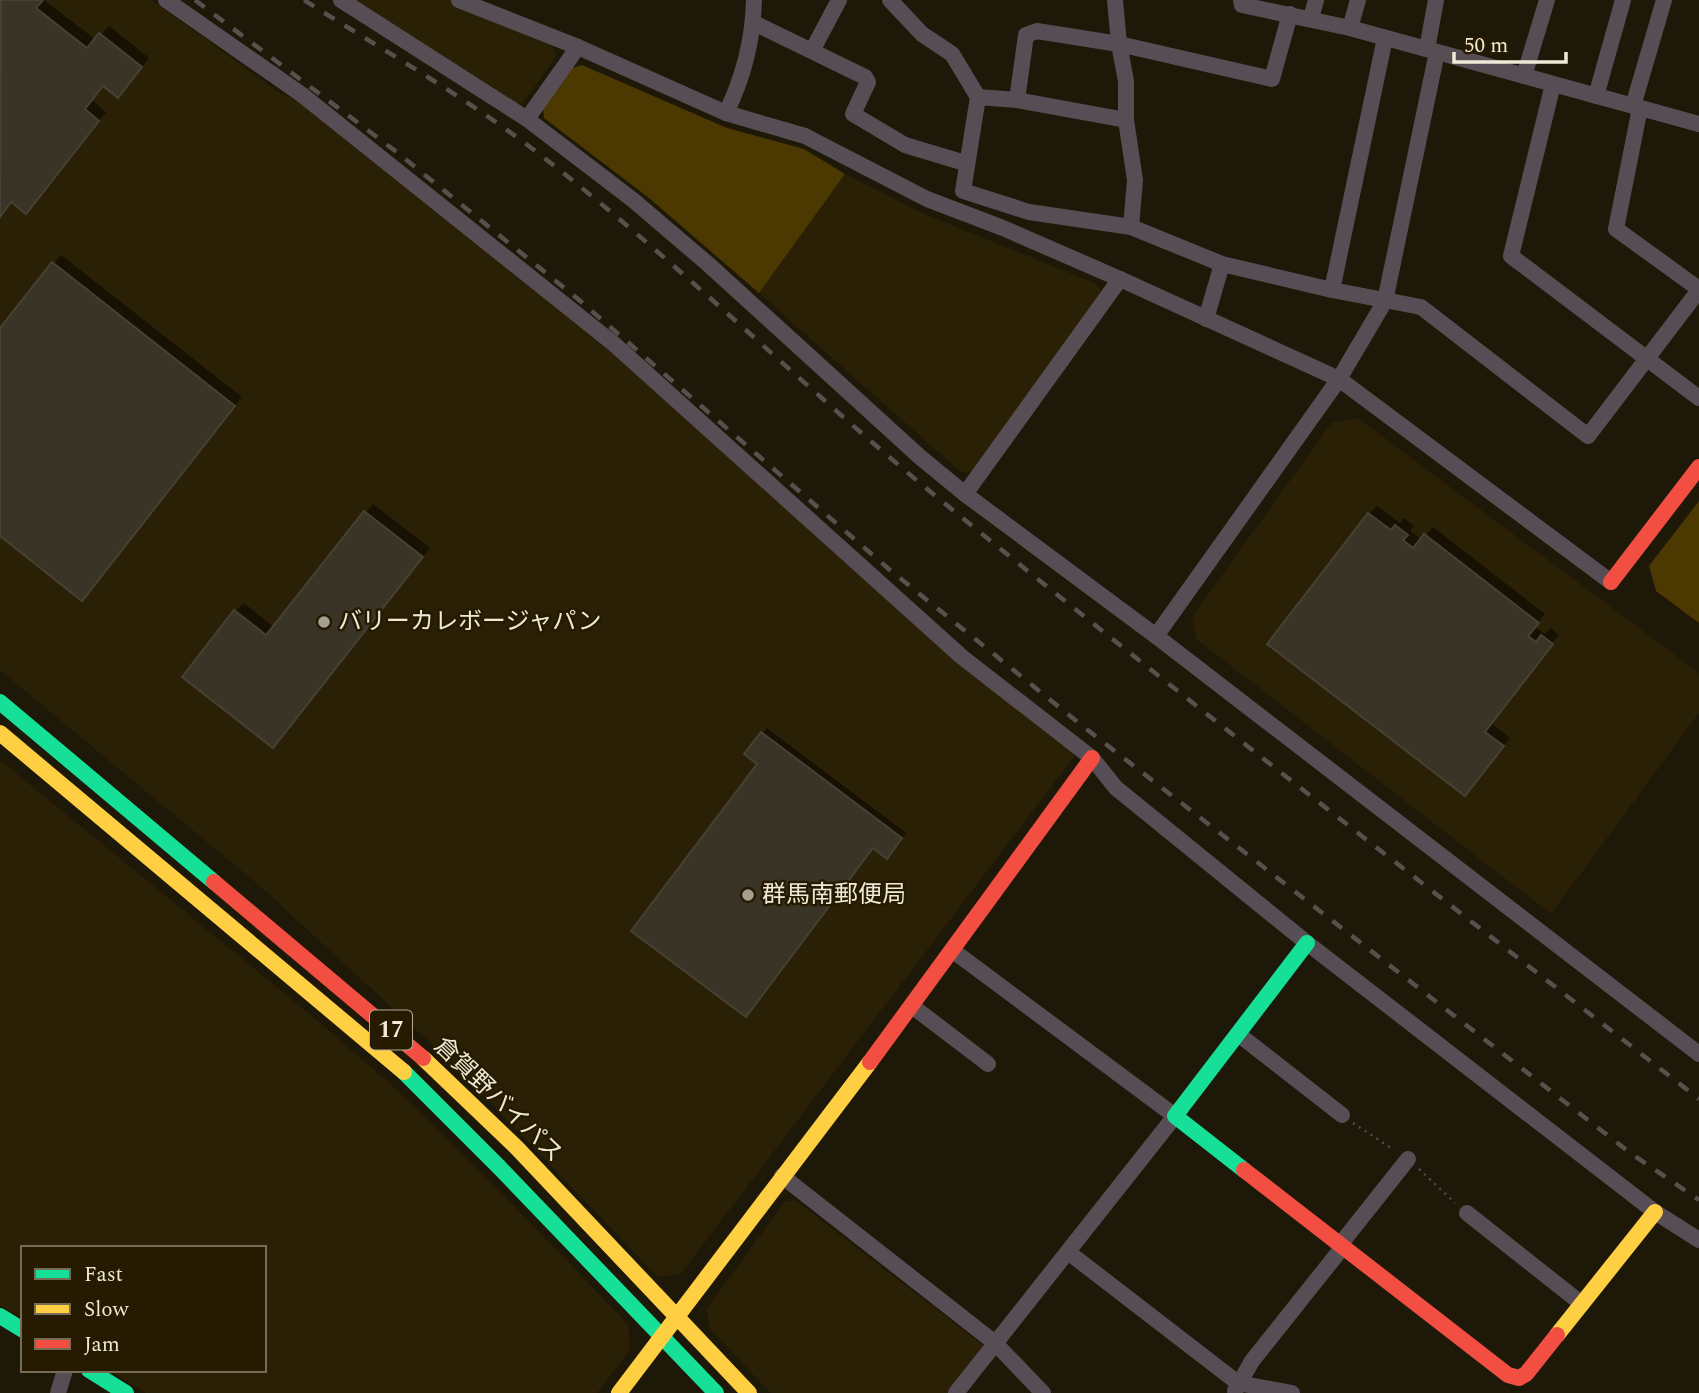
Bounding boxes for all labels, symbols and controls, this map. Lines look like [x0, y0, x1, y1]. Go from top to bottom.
scale bar [1454, 21, 1566, 65]
text: 50 m [1464, 30, 1508, 62]
place label: バリーカレボージャパン [338, 604, 602, 640]
marker: バリーカレボージャパン [316, 614, 332, 630]
place label: 群馬南郵便局 [762, 877, 906, 913]
marker: 群馬南郵便局 [740, 887, 756, 903]
road number: 17 [370, 1010, 412, 1050]
street label: 倉賀野バイパス [425, 1029, 571, 1171]
legend [21, 1246, 266, 1372]
text: Fast [84, 1259, 123, 1291]
text: Slow [84, 1294, 130, 1326]
text: Jam [84, 1329, 120, 1361]

